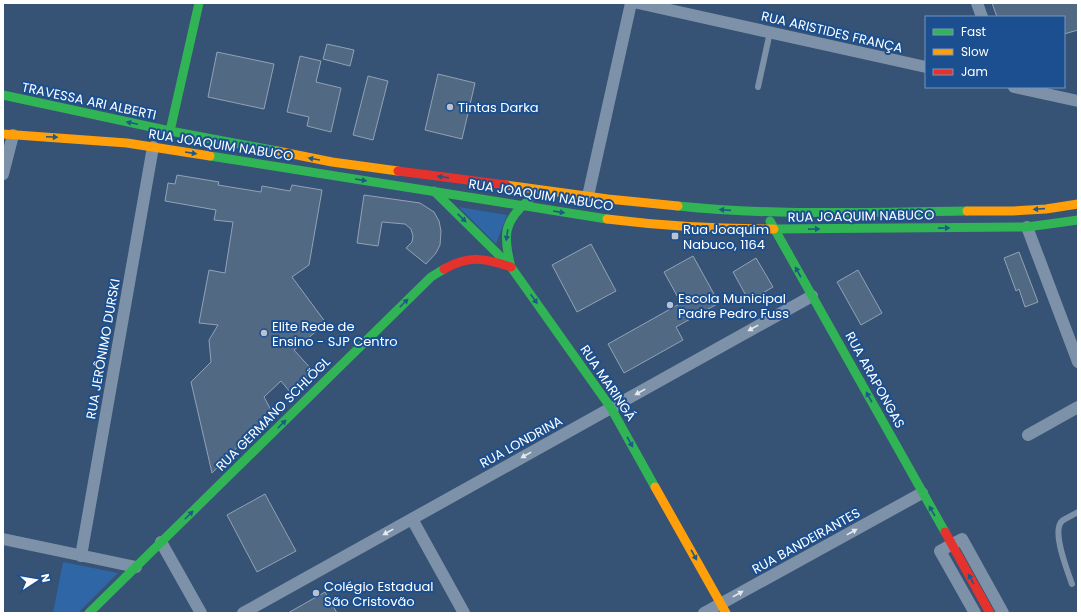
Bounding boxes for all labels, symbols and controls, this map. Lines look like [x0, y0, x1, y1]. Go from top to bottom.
street label: RUA ARISTIDES FRANÇA [759, 6, 905, 58]
legend [925, 16, 1065, 88]
text: Fast [961, 23, 986, 40]
text: Slow [961, 43, 989, 60]
text: Jam [961, 63, 988, 80]
street label: TRAVESSA ARI ALBERTI [20, 77, 158, 125]
place label: Tintas Darka [458, 98, 539, 117]
marker: Tintas Darka [445, 102, 455, 112]
one-way arrow [126, 120, 138, 126]
street label: RUA JOAQUIM NABUCO [147, 124, 295, 166]
one-way arrow [46, 134, 58, 141]
one-way arrow [185, 150, 198, 156]
one-way arrow [308, 155, 321, 161]
one-way arrow [437, 173, 449, 180]
street label: RUA JOAQUIM NABUCO [467, 174, 615, 216]
one-way arrow [355, 177, 367, 183]
street label: RUA JOAQUIM NABUCO [788, 205, 934, 227]
one-way arrow [1032, 206, 1045, 212]
one-way arrow [719, 207, 731, 214]
one-way arrow [553, 209, 565, 215]
one-way arrow [457, 213, 467, 223]
place label: Rua Joaquim Nabuco, 1164 [683, 220, 769, 254]
one-way arrow [938, 225, 951, 231]
one-way arrow [808, 226, 821, 232]
one-way arrow [504, 229, 510, 241]
marker: Rua Joaquim Nabuco, 1164 [670, 231, 680, 241]
one-way arrow [795, 266, 802, 278]
street label: RUA JERÔNIMO DURSKI [81, 277, 125, 421]
place label: Escola Municipal Padre Pedro Fuss [678, 289, 789, 323]
one-way arrow [530, 293, 538, 304]
one-way arrow [399, 298, 409, 308]
marker: Escola Municipal Padre Pedro Fuss [665, 300, 675, 310]
place label: Elite Rede de Ensino - SJP Centro [272, 317, 398, 351]
one-way arrow [748, 325, 759, 332]
marker: Elite Rede de Ensino - SJP Centro [259, 328, 269, 338]
street label: RUA ARAPONGAS [841, 328, 909, 432]
street label: RUA MARINGÁ [576, 341, 641, 425]
street label: RUA GERMANO SCHLÖGL [212, 352, 335, 475]
one-way arrow [634, 388, 646, 395]
one-way arrow [865, 391, 872, 403]
street label: RUA LONDRINA [476, 411, 566, 473]
one-way arrow [277, 419, 287, 429]
one-way arrow [627, 436, 634, 448]
one-way arrow [520, 452, 532, 458]
street label: RUA BANDEIRANTES [748, 503, 864, 579]
one-way arrow [929, 505, 936, 517]
one-way arrow [184, 510, 194, 520]
one-way arrow [846, 528, 858, 535]
one-way arrow [382, 529, 394, 535]
one-way arrow [690, 549, 697, 561]
north arrow [16, 560, 56, 600]
text: N [37, 572, 54, 584]
one-way arrow [967, 573, 974, 585]
place label: Colégio Estadual São Cristovão [324, 577, 433, 611]
marker: Colégio Estadual São Cristovão [311, 588, 321, 598]
one-way arrow [732, 591, 744, 598]

